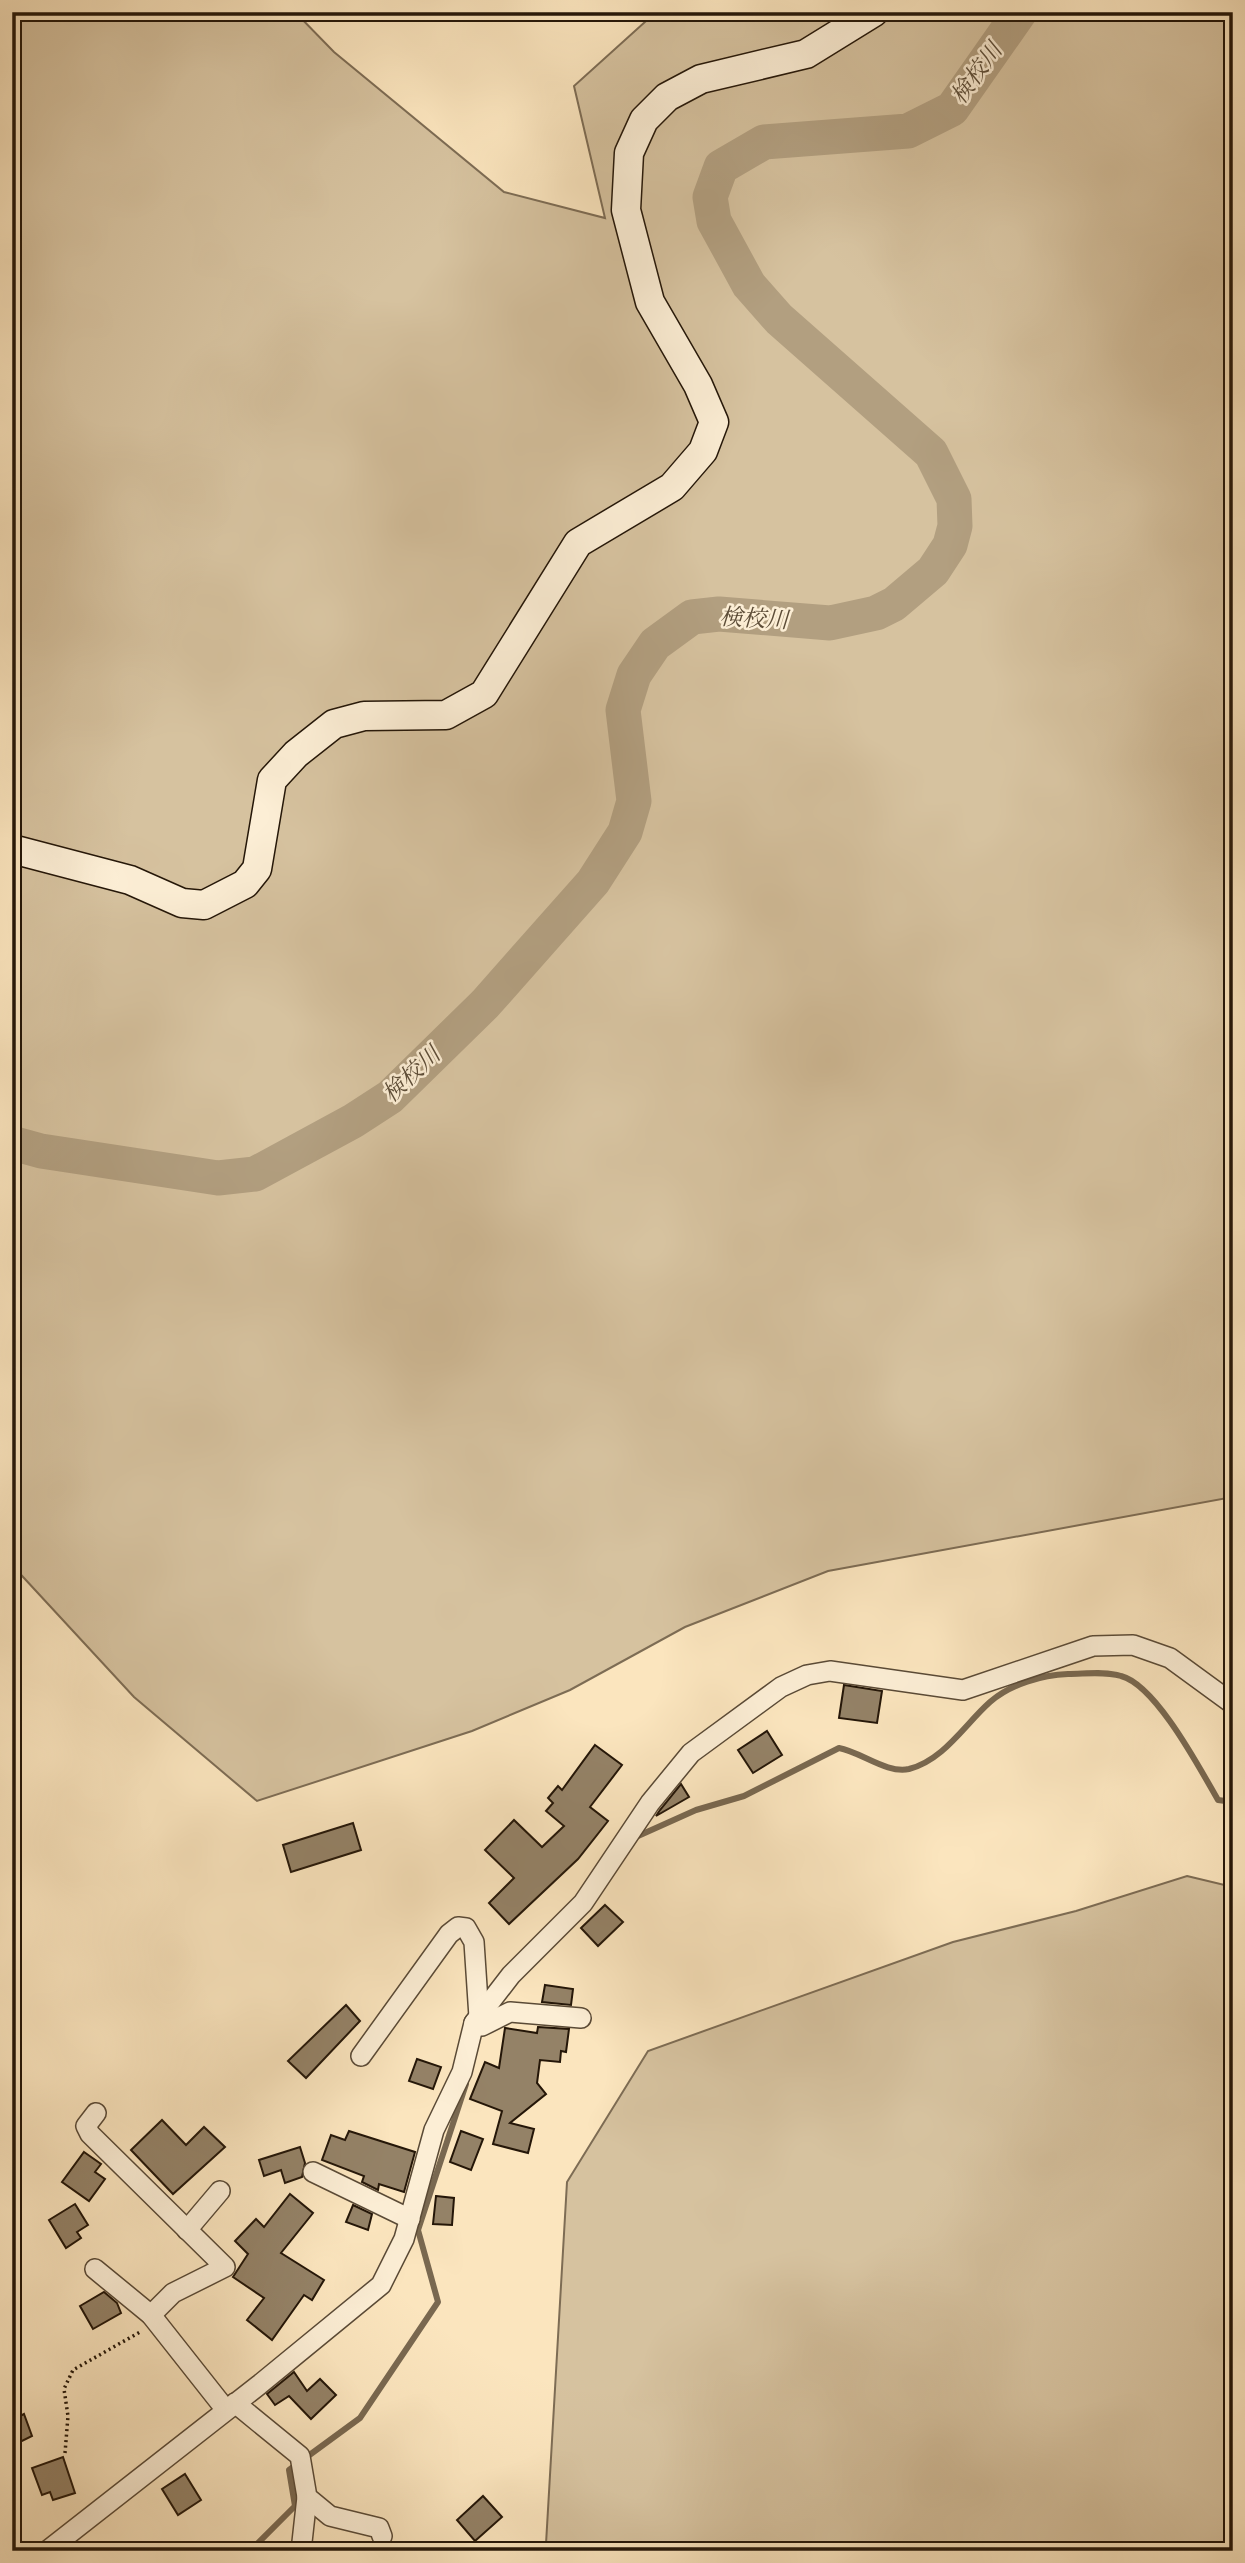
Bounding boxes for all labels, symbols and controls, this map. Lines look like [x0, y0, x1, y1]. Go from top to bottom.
water label: 検校川 [945, 35, 1011, 110]
water label: 検校川 [719, 603, 792, 636]
water label: 検校川 [377, 1039, 449, 1109]

